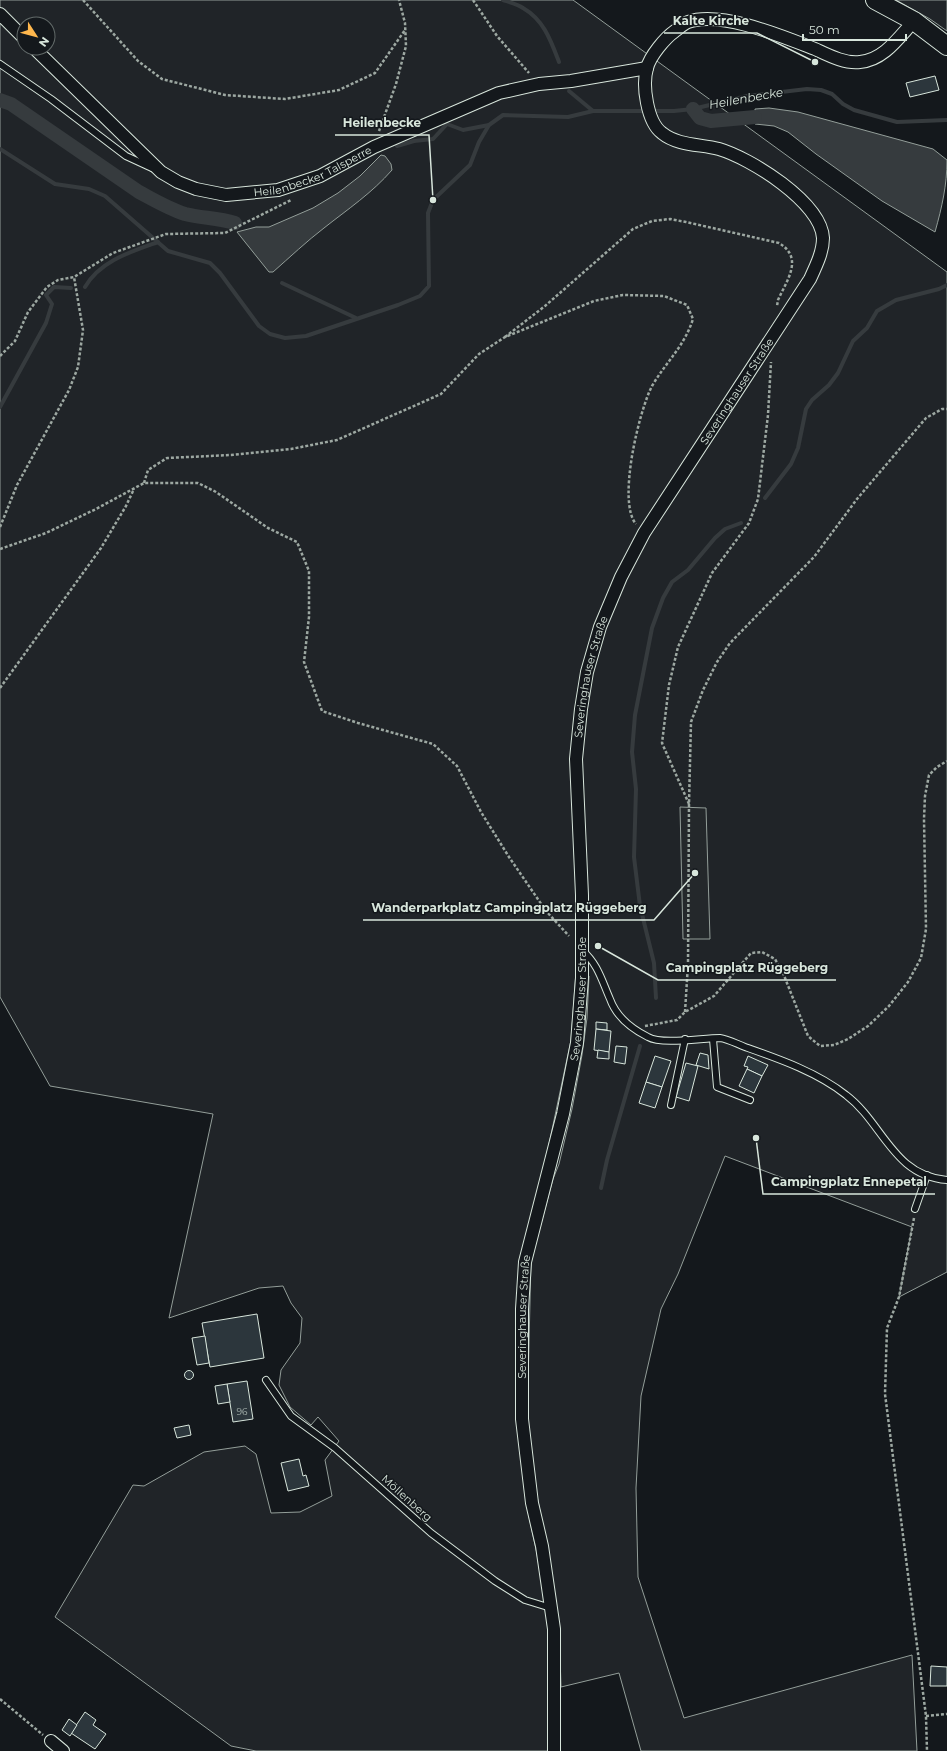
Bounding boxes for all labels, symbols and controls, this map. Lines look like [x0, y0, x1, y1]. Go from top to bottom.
callout: Kalte Kirche [664, 9, 757, 33]
text: Kalte Kirche [673, 13, 750, 28]
north arrow [16, 16, 56, 56]
scale bar [803, 16, 906, 42]
text: 50 m [809, 22, 840, 37]
text: N [36, 34, 52, 50]
water label: Heilenbecke [708, 84, 784, 112]
callout: Heilenbecke [335, 111, 429, 135]
text: Heilenbecke [343, 115, 422, 130]
street label: Heilenbecker Talsperre [253, 142, 374, 199]
street label: Severinghauser Straße [697, 335, 777, 447]
street label: Severinghauser Straße [571, 613, 611, 738]
callout: Wanderparkplatz Campingplatz Rüggeberg [363, 896, 654, 920]
text: Wanderparkplatz Campingplatz Rüggeberg [371, 900, 647, 915]
street label: Severinghauser Straße [567, 936, 589, 1062]
callout: Campingplatz Rüggeberg [658, 956, 836, 980]
text: Campingplatz Rüggeberg [666, 960, 828, 975]
callout: Campingplatz Ennepetal [763, 1170, 935, 1194]
text: Campingplatz Ennepetal [771, 1174, 927, 1189]
street label: Severinghauser Straße [515, 1253, 534, 1379]
house number: 96 [237, 1406, 248, 1417]
street label: Möllenberg [379, 1472, 435, 1524]

